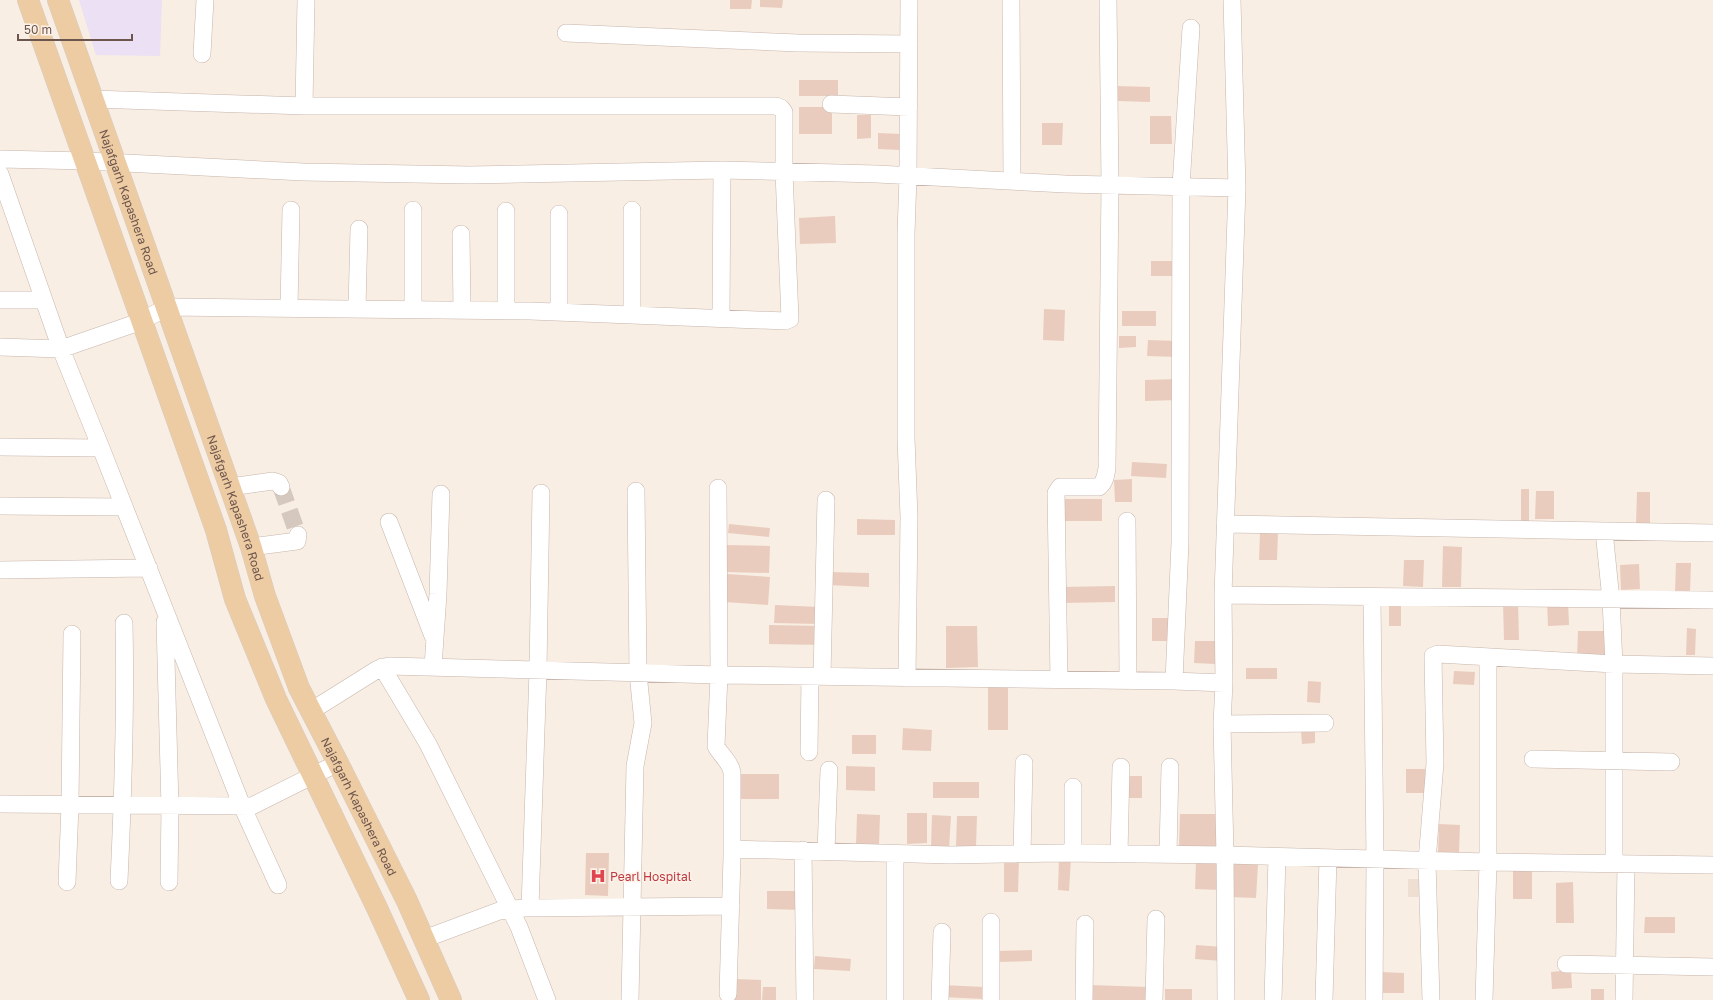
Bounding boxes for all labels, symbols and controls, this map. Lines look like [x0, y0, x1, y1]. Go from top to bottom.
scale bar [18, 16, 132, 42]
text: 50 m [24, 22, 52, 37]
street label: Najafgarh Kapashera Road [97, 127, 162, 276]
street label: Najafgarh Kapashera Road [204, 433, 268, 582]
street label: Najafgarh Kapashera Road [318, 735, 401, 878]
hospital icon: Pearl Hospital [589, 867, 607, 885]
place label: Pearl Hospital [610, 869, 692, 884]

